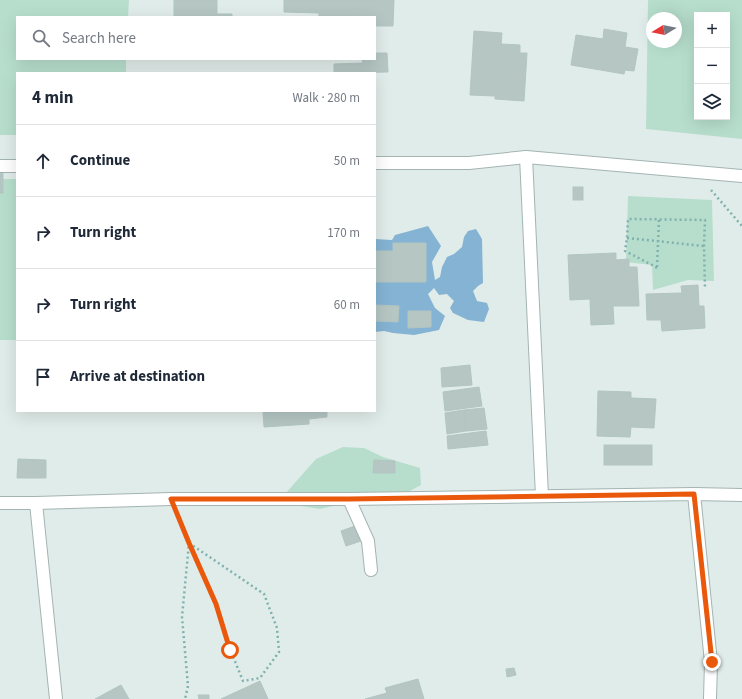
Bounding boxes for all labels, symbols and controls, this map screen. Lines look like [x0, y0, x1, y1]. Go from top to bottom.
north arrow [646, 12, 682, 48]
map controls [694, 12, 730, 120]
button: + [694, 12, 730, 48]
search box [16, 16, 376, 60]
icon: search [30, 27, 52, 49]
text: Search here [62, 28, 136, 49]
button: − [694, 48, 730, 84]
button: layers [694, 84, 730, 120]
text: 4 min [32, 86, 73, 110]
text: Walk · 280 m [292, 89, 360, 107]
icon: ahead [32, 150, 54, 172]
text: Continue [70, 150, 130, 171]
text: 50 m [334, 152, 360, 170]
icon: right [32, 222, 54, 244]
text: Turn right [70, 222, 136, 243]
text: 170 m [327, 224, 360, 242]
icon: right [32, 294, 54, 316]
text: Turn right [70, 294, 136, 315]
text: 60 m [334, 296, 360, 314]
icon: arrive [32, 366, 54, 388]
text: Arrive at destination [70, 366, 205, 387]
route start [221, 641, 239, 659]
route end [703, 653, 721, 671]

